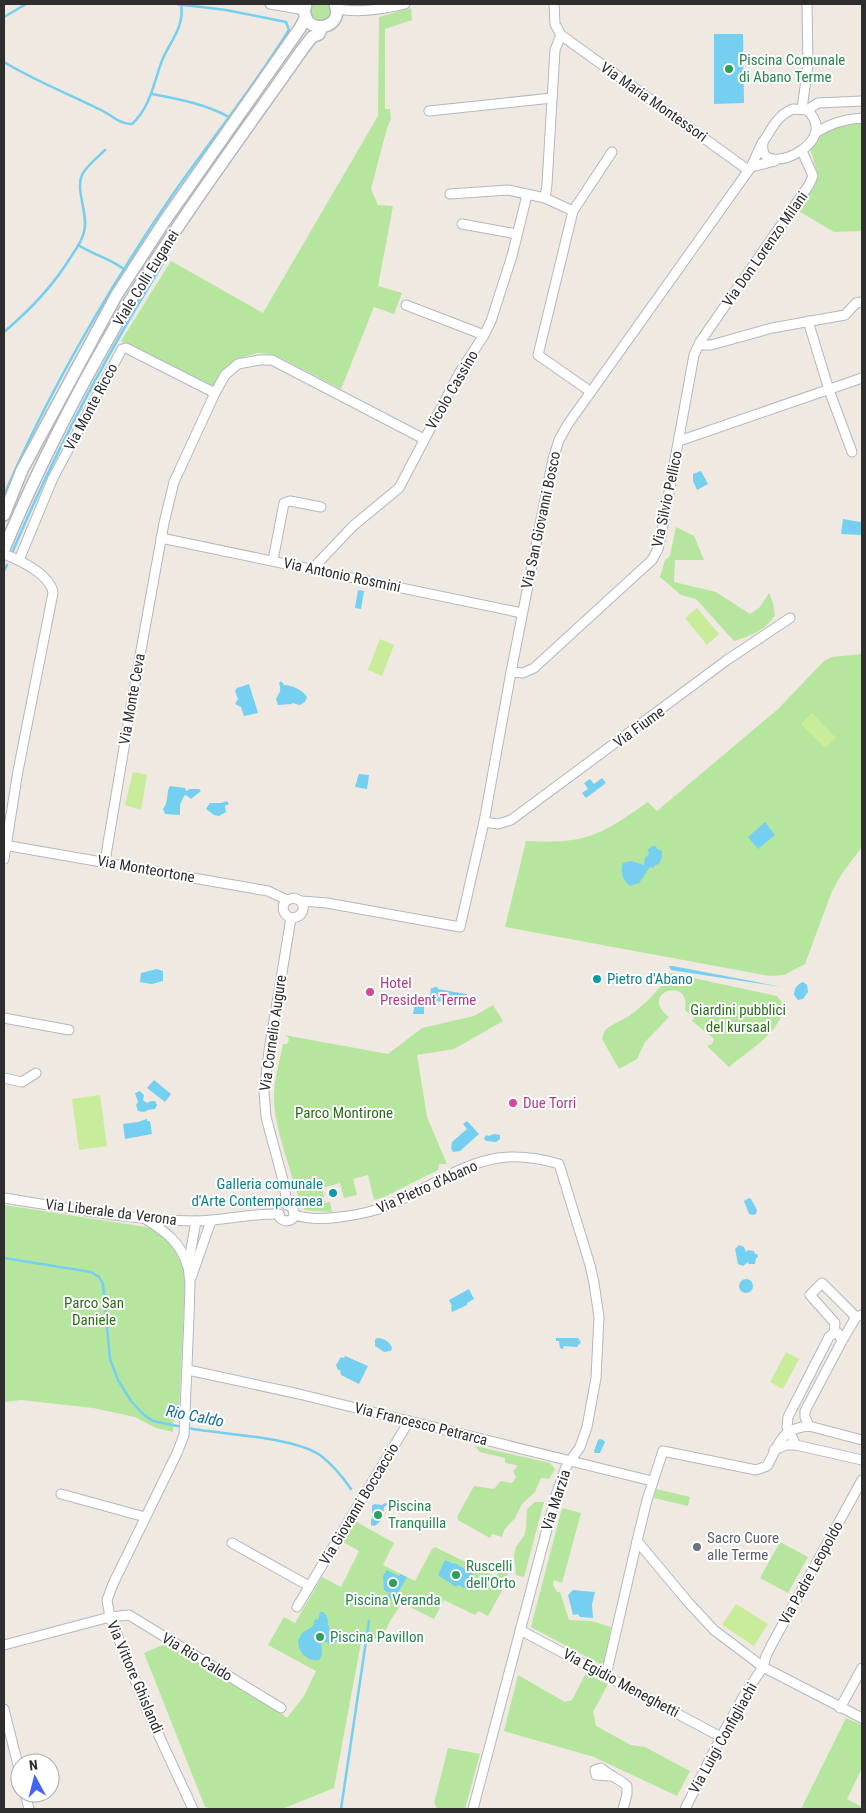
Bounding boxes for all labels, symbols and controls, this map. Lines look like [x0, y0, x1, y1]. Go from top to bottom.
place label: Piscina Comunale di Abano Terme [739, 51, 845, 86]
street label: Via Maria Montessori [597, 58, 711, 146]
marker: Piscina Comunale di Abano Terme [723, 63, 735, 75]
street label: Via Don Lorenzo Milani [719, 188, 811, 310]
street label: Viale Colli Euganei [109, 227, 183, 329]
street label: Vicolo Cassino [422, 347, 482, 433]
street label: Via Monte Ricco [60, 360, 122, 454]
street label: Via Silvio Pellico [648, 449, 686, 549]
street label: Via San Giovanni Bosco [518, 450, 564, 590]
street label: Via Antonio Rosmini [282, 554, 402, 596]
street label: Via Monte Ceva [115, 652, 149, 746]
street label: Via Fiume [610, 702, 668, 752]
street label: Via Monteortone [96, 852, 196, 886]
place label: Pietro d'Abano [607, 970, 693, 988]
marker: Pietro d'Abano [591, 973, 603, 985]
street label: Via Cornelio Augure [256, 974, 290, 1092]
place label: Hotel President Terme [380, 974, 476, 1009]
marker: Hotel President Terme [364, 986, 376, 998]
park label: Giardini pubblici del kursaal [690, 1001, 786, 1036]
place label: Due Torri [523, 1094, 576, 1112]
marker: Due Torri [507, 1097, 519, 1109]
park label: Parco Montirone [295, 1104, 393, 1122]
street label: Via Pietro d'Abano [374, 1157, 480, 1217]
place label: Galleria comunale d'Arte Contemporanea [191, 1175, 323, 1210]
marker: Galleria comunale d'Arte Contemporanea [327, 1187, 339, 1199]
street label: Via Liberale da Verona [44, 1195, 178, 1229]
park label: Parco San Daniele [64, 1294, 124, 1329]
street label: Via Francesco Petrarca [353, 1399, 489, 1449]
water label: Rio Caldo [164, 1401, 226, 1431]
street label: Via Giovanni Boccaccio [316, 1440, 402, 1568]
street label: Via Marzia [538, 1467, 574, 1533]
place label: Piscina Tranquilla [388, 1497, 446, 1532]
marker: Piscina Tranquilla [372, 1509, 384, 1521]
street label: Via Padre Leopoldo [775, 1518, 847, 1628]
place label: Sacro Cuore alle Terme [707, 1529, 779, 1564]
marker: Sacro Cuore alle Terme [691, 1541, 703, 1553]
place label: Ruscelli dell'Orto [466, 1557, 516, 1592]
marker: Ruscelli dell'Orto [450, 1569, 462, 1581]
marker: Piscina Veranda [387, 1577, 399, 1589]
place label: Piscina Veranda [345, 1591, 441, 1609]
street label: Via Vittore Ghislandi [103, 1618, 167, 1736]
place label: Piscina Pavillon [330, 1628, 424, 1646]
street label: Via Rio Caldo [159, 1629, 235, 1685]
marker: Piscina Pavillon [314, 1631, 326, 1643]
street label: Via Egidio Meneghetti [560, 1645, 682, 1721]
street label: Via Luigi Configliachi [685, 1679, 761, 1797]
north arrow [10, 1753, 60, 1803]
text: N [28, 1757, 39, 1774]

